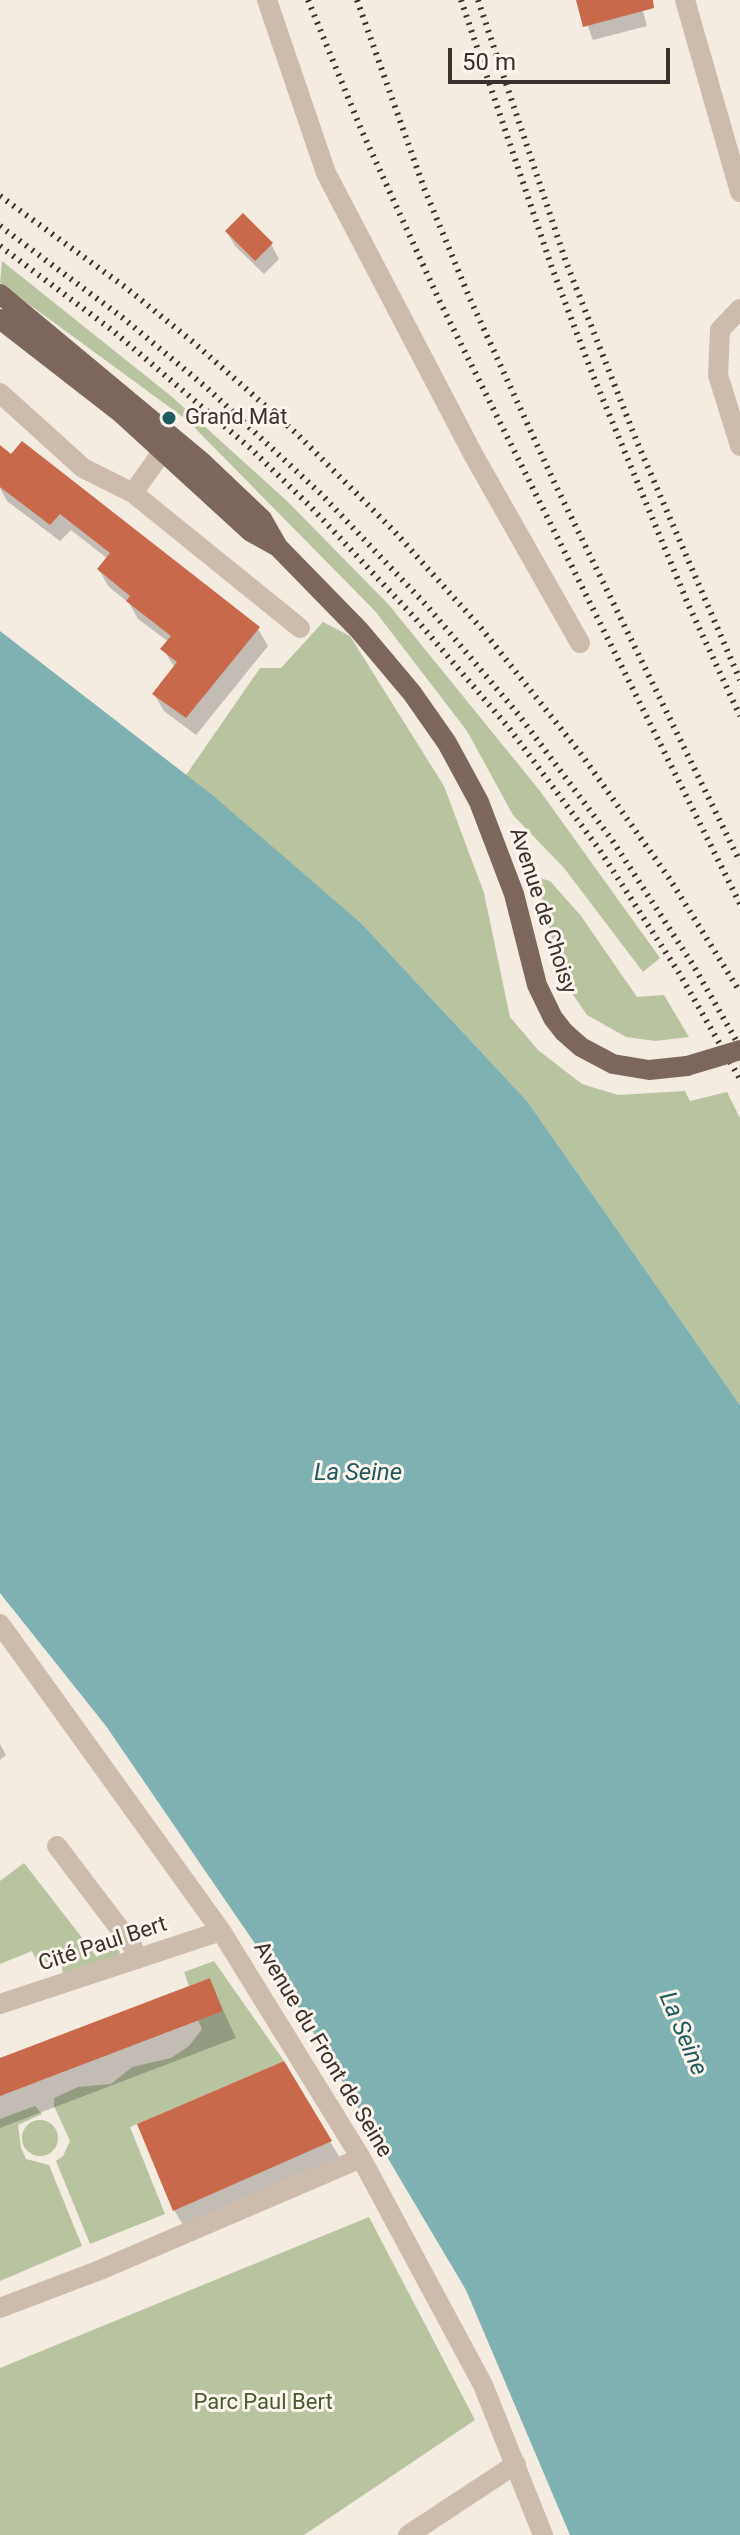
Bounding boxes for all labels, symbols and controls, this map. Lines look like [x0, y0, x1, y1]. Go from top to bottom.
scale bar [452, 32, 674, 82]
text: 50 m [462, 48, 516, 76]
place label: Grand Mât [185, 405, 287, 431]
marker: Grand Mât [160, 409, 178, 427]
street label: Avenue de Choisy [503, 825, 581, 997]
water label: La Seine [314, 1460, 402, 1488]
street label: Cité Paul Bert [36, 1912, 170, 1978]
street label: Avenue du Front de Seine [247, 1937, 397, 2163]
water label: La Seine [652, 1988, 712, 2080]
park label: Parc Paul Bert [193, 2390, 333, 2416]

